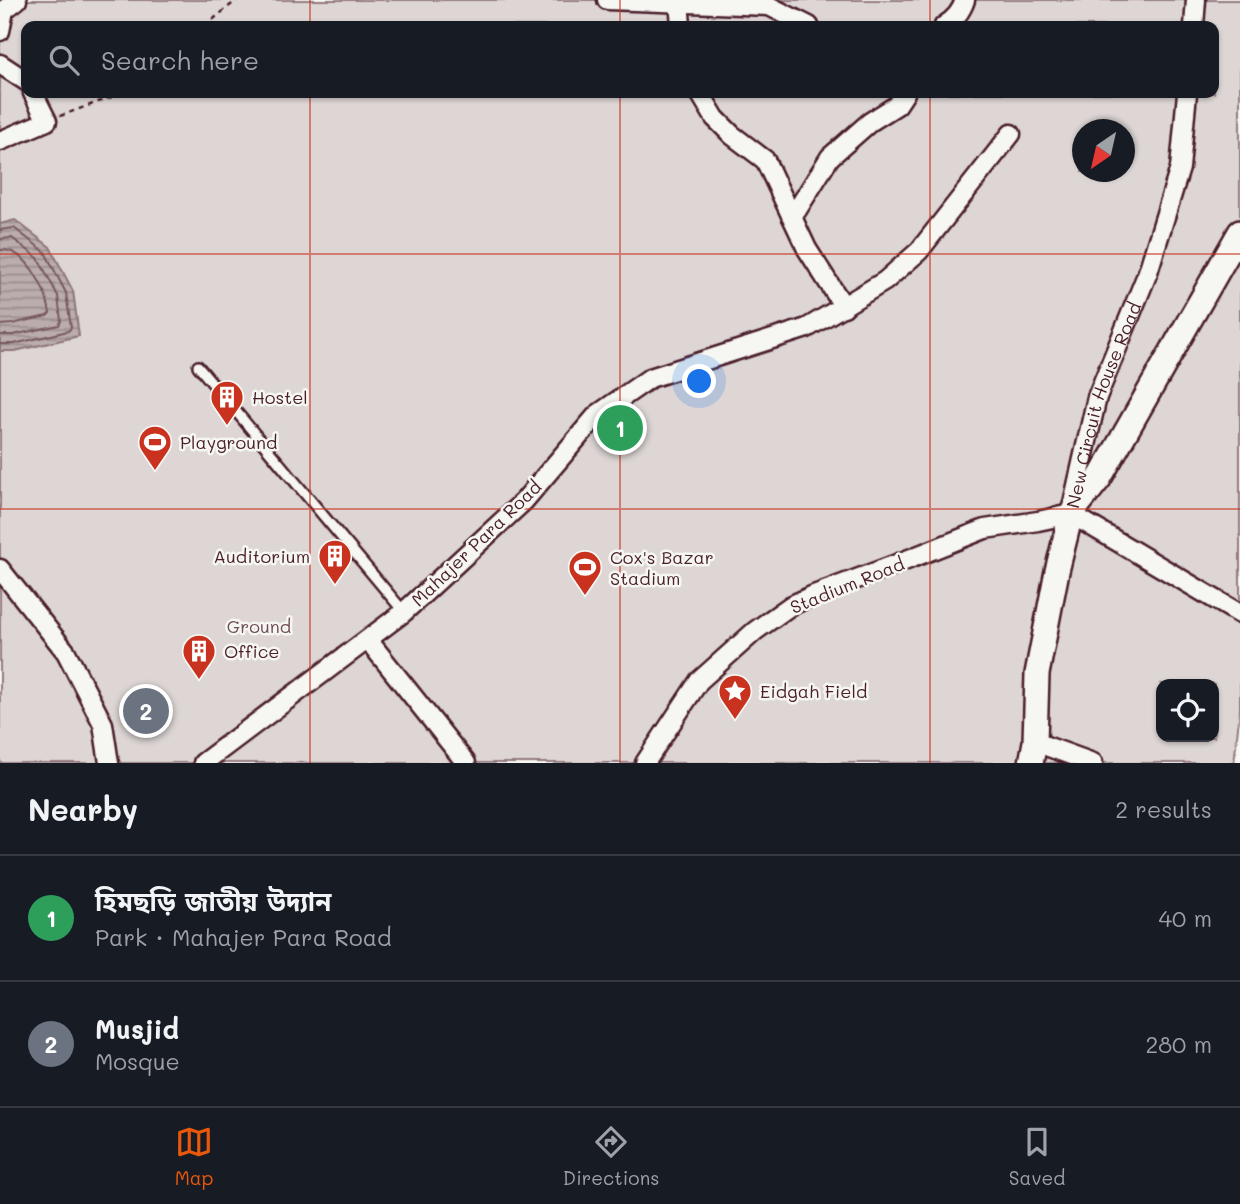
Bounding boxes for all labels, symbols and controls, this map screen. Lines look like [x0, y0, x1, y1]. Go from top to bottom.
search box [21, 21, 1219, 98]
icon: search [45, 41, 83, 79]
text: Search here [101, 43, 259, 77]
north arrow [1072, 119, 1135, 182]
street label: New Circuit House Road [1060, 298, 1147, 510]
your location [682, 364, 716, 398]
building icon: Hostel [208, 378, 246, 427]
place label: Hostel [252, 385, 308, 409]
pin: 1 [597, 402, 643, 454]
sports icon: Playground [136, 423, 174, 472]
place label: Playground [180, 430, 278, 454]
street label: Mahajer Para Road [406, 475, 546, 611]
building icon: Auditorium [316, 537, 354, 586]
place label: Auditorium [213, 544, 310, 568]
place label: Cox's Bazar Stadium [610, 545, 714, 590]
sports icon: Cox's Bazar Stadium [566, 548, 604, 597]
street label: Stadium Road [786, 551, 908, 619]
park label: Ground [227, 614, 291, 638]
building icon: Office [180, 632, 218, 681]
place label: Office [224, 639, 280, 663]
place icon: Eidgah Field [716, 672, 754, 721]
place label: Eidgah Field [760, 679, 867, 703]
map controls [1156, 679, 1219, 742]
button: locate [1156, 679, 1219, 742]
pin: 2 [123, 685, 169, 737]
text: Nearby [28, 789, 138, 829]
text: 2 results [1115, 794, 1212, 824]
text: হিমছড়ি জাতীয় উদ্যান [95, 884, 331, 918]
text: 1 [46, 903, 56, 933]
text: 40 m [1159, 903, 1212, 933]
text: Park · Mahajer Para Road [95, 922, 392, 952]
text: Musjid [95, 1012, 179, 1046]
text: 2 [45, 1029, 57, 1059]
text: 280 m [1145, 1029, 1212, 1059]
text: Mosque [95, 1046, 180, 1076]
tab: Map [175, 1123, 213, 1190]
tab: Directions [563, 1123, 659, 1190]
tab: Saved [1009, 1123, 1065, 1190]

